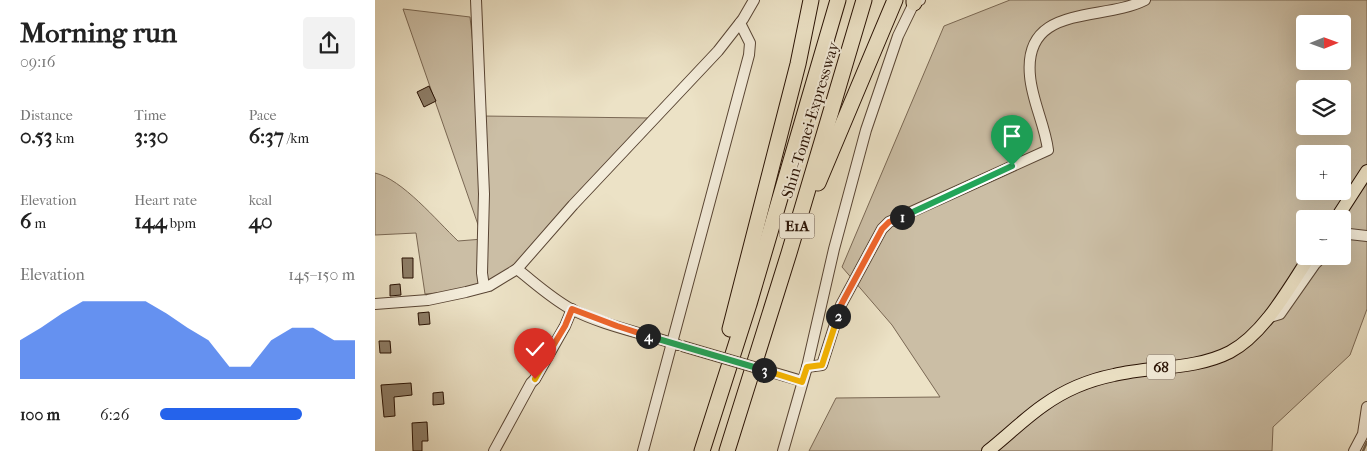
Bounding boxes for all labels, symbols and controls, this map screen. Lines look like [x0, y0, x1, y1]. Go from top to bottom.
north arrow [1296, 15, 1351, 70]
map controls [1296, 15, 1351, 265]
text: Morning run [20, 16, 177, 49]
button: share [303, 17, 355, 69]
street label: Shin-Tomei Expressway [777, 39, 843, 200]
text: 09:16 [20, 52, 55, 71]
button: layers [1296, 80, 1351, 135]
text: Distance [20, 107, 73, 124]
text: Time [134, 107, 166, 124]
text: Pace [249, 107, 277, 124]
pin [991, 115, 1033, 166]
icon: arrive [998, 122, 1026, 150]
text: 0.53 [20, 124, 52, 148]
text: 3:30 [134, 124, 168, 148]
text: 6:37 [249, 124, 284, 148]
text: km [52, 130, 74, 147]
text: /km [284, 130, 309, 147]
button: + [1296, 145, 1351, 200]
text: Elevation [20, 192, 77, 209]
text: Heart rate [134, 192, 197, 209]
text: kcal [249, 192, 272, 209]
pin: 1 [889, 204, 915, 230]
text: 6 [20, 209, 31, 233]
text: 144 [134, 209, 167, 233]
text: 40 [249, 209, 273, 233]
text: 1 [900, 209, 905, 226]
button: − [1296, 210, 1351, 265]
road number: E1A [779, 214, 815, 238]
text: m [31, 215, 46, 232]
text: bpm [167, 215, 196, 232]
text: Elevation [20, 265, 85, 284]
text: 145–150 m [288, 265, 355, 284]
pin: 2 [825, 304, 851, 328]
text: 2 [835, 308, 842, 325]
pin: 4 [635, 324, 661, 348]
pin [514, 328, 556, 379]
text: 4 [644, 328, 653, 345]
icon: check [521, 335, 549, 363]
road number: 68 [1147, 354, 1175, 380]
pin: 3 [751, 358, 777, 382]
text: 3 [762, 362, 767, 379]
text: 100 m [20, 405, 60, 424]
text: 6:26 [100, 405, 129, 424]

